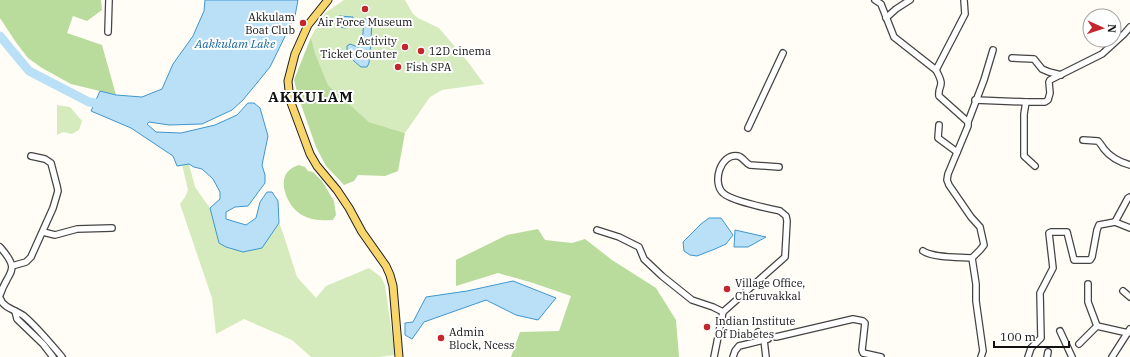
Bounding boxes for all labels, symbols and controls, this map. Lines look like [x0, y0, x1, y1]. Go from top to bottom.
marker: Air Force Museum [360, 4, 370, 14]
north arrow [1082, 8, 1122, 48]
place label: Akkulam Boat Club [245, 10, 296, 37]
place label: Air Force Museum [318, 15, 413, 29]
marker: Akkulam Boat Club [298, 18, 308, 28]
text: N [1105, 24, 1119, 34]
place label: Activity Ticket Counter [320, 34, 397, 61]
water label: Aakkulam Lake [194, 36, 276, 51]
marker: Activity Ticket Counter [400, 42, 410, 52]
place label: 12D cinema [429, 44, 491, 58]
marker: 12D cinema [416, 46, 426, 56]
place label: Fish SPA [406, 60, 452, 74]
marker: Fish SPA [393, 62, 403, 72]
district label: AKKULAM [268, 87, 354, 106]
place label: Village Office, Cheruvakkal [735, 276, 805, 303]
marker: Village Office, Cheruvakkal [722, 284, 732, 294]
place label: Indian Institute Of Diabetes [715, 314, 796, 341]
marker: Indian Institute Of Diabetes [702, 322, 712, 332]
scale bar [994, 323, 1069, 349]
place label: Admin Block, Ncess [449, 325, 514, 352]
text: 100 m [1000, 329, 1036, 344]
marker: Admin Block, Ncess [436, 333, 446, 343]

